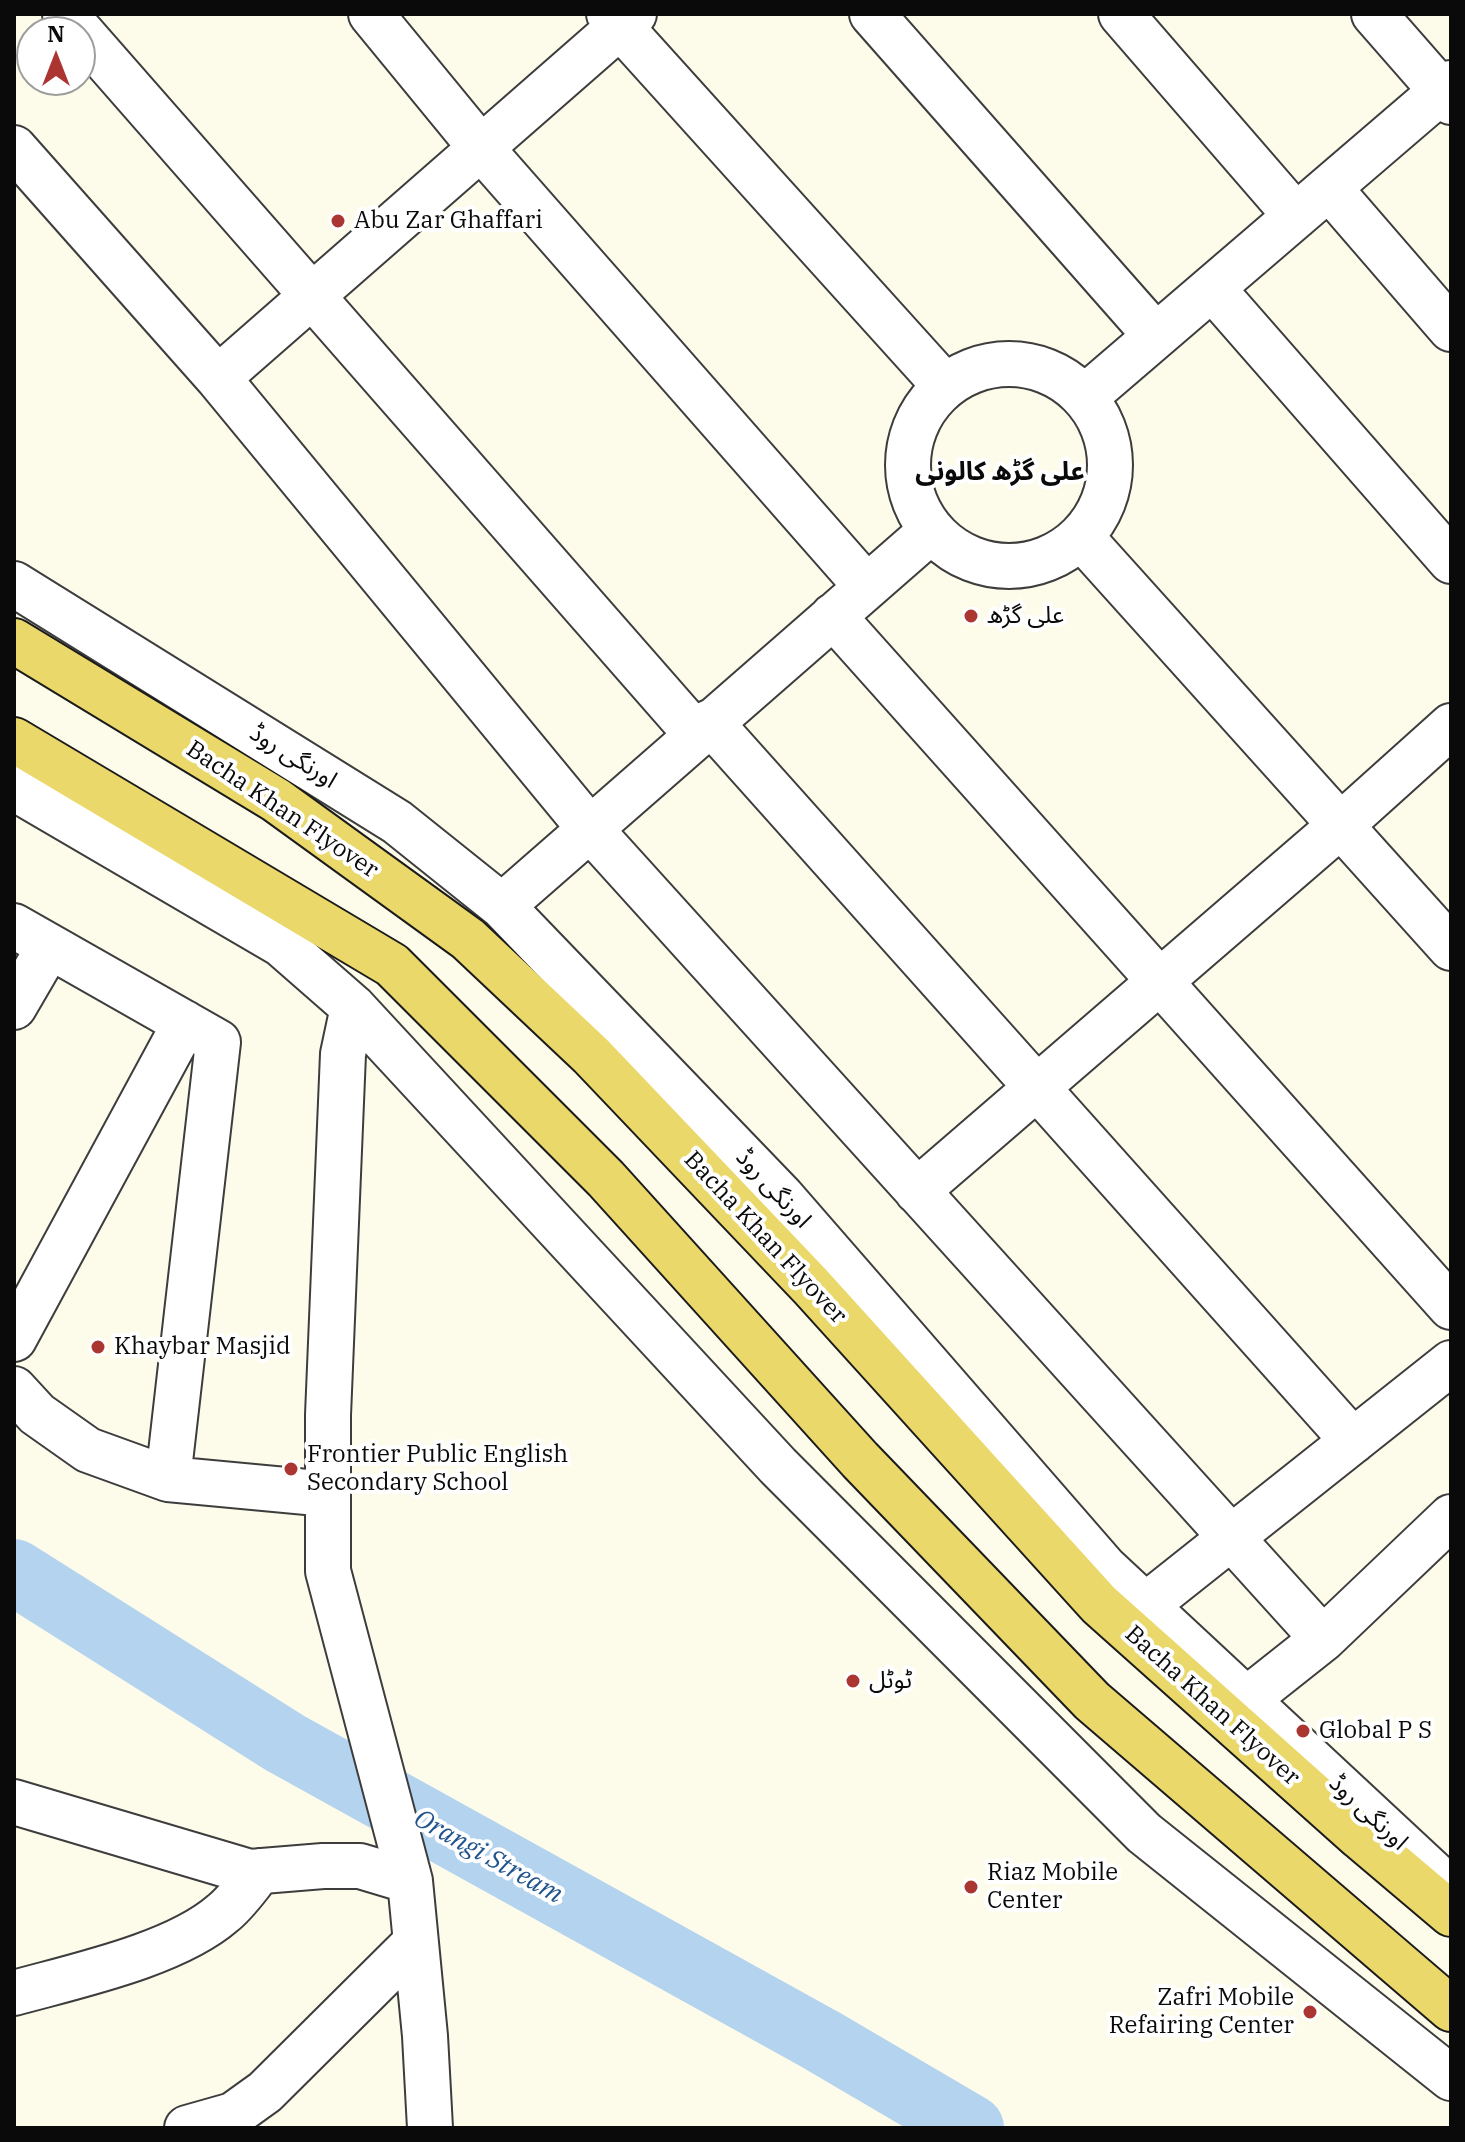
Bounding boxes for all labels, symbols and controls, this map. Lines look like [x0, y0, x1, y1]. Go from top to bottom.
north arrow [16, 16, 96, 96]
text: N [47, 19, 65, 48]
place label: Abu Zar Ghaffari [354, 207, 543, 235]
marker: Abu Zar Ghaffari [329, 212, 347, 230]
district label: علی گڑھ کالونی [915, 456, 1085, 488]
place label: علی گڑھ [987, 602, 1064, 630]
marker: علی گڑھ [962, 607, 980, 625]
street label: اورنگی روڈ [244, 719, 342, 795]
street label: Bacha Khan Flyover [181, 735, 383, 885]
street label: اورنگی روڈ [729, 1144, 817, 1234]
street label: Bacha Khan Flyover [678, 1146, 852, 1330]
place label: Khaybar Masjid [114, 1333, 291, 1361]
marker: Khaybar Masjid [89, 1338, 107, 1356]
place label: Frontier Public English Secondary School [307, 1441, 568, 1497]
marker: Frontier Public English Secondary School [282, 1460, 300, 1478]
street label: Bacha Khan Flyover [1119, 1620, 1305, 1792]
place label: ٹوٹل [869, 1667, 912, 1695]
marker: ٹوٹل [844, 1672, 862, 1690]
place label: Global P S [1319, 1717, 1432, 1745]
marker: Global P S [1294, 1722, 1312, 1740]
street label: اورنگی روڈ [1323, 1769, 1413, 1857]
water label: Orangi Stream [408, 1803, 568, 1911]
place label: Riaz Mobile Center [987, 1859, 1118, 1915]
marker: Riaz Mobile Center [962, 1878, 980, 1896]
place label: Zafri Mobile Refairing Center [1109, 1984, 1294, 2040]
marker: Zafri Mobile Refairing Center [1301, 2003, 1319, 2021]

